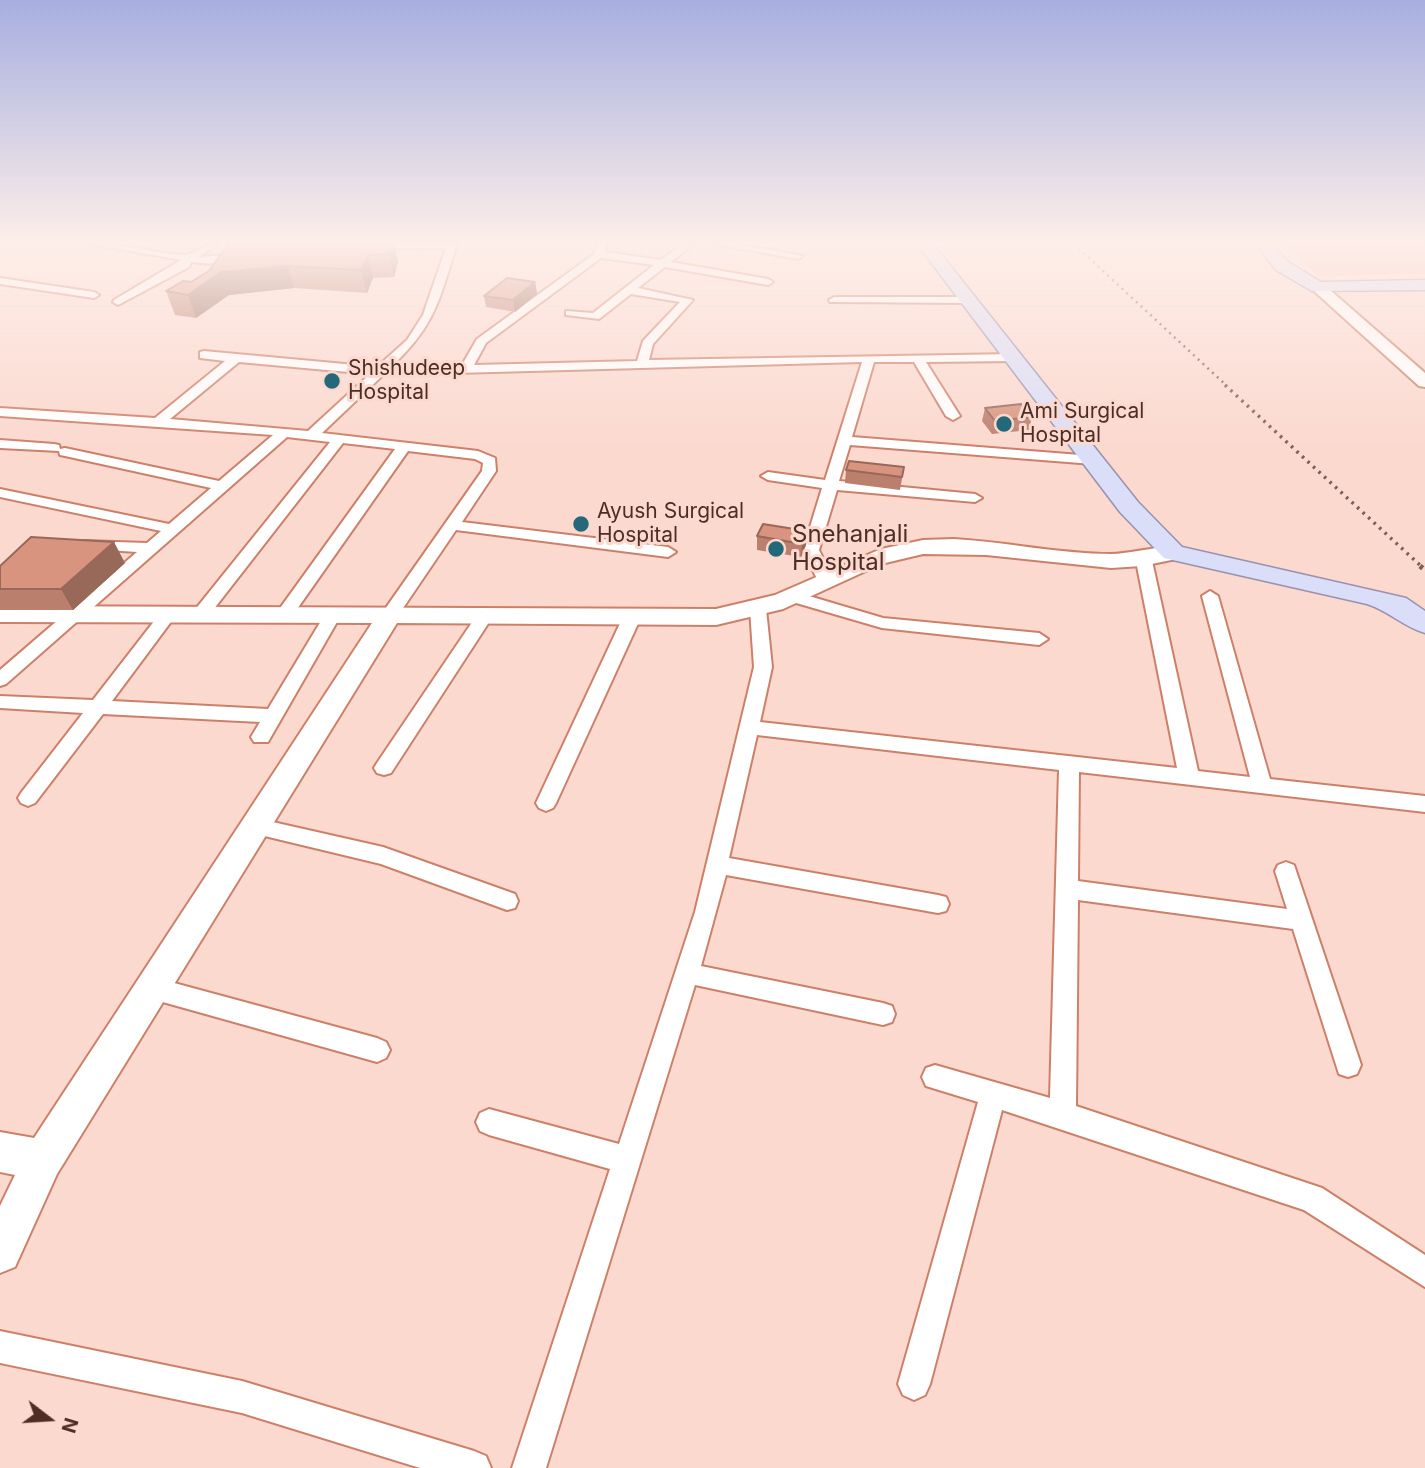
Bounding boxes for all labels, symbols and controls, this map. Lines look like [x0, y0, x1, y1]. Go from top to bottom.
place label: Shishudeep Hospital [348, 356, 465, 406]
marker: Shishudeep Hospital [322, 371, 342, 391]
place label: Ami Surgical Hospital [1020, 399, 1144, 449]
marker: Ami Surgical Hospital [994, 414, 1014, 434]
place label: Ayush Surgical Hospital [597, 499, 744, 549]
marker: Ayush Surgical Hospital [571, 514, 591, 534]
place label: Snehanjali Hospital [792, 521, 908, 577]
marker: Snehanjali Hospital [766, 539, 786, 559]
north arrow [14, 1384, 84, 1454]
text: N [56, 1415, 83, 1436]

